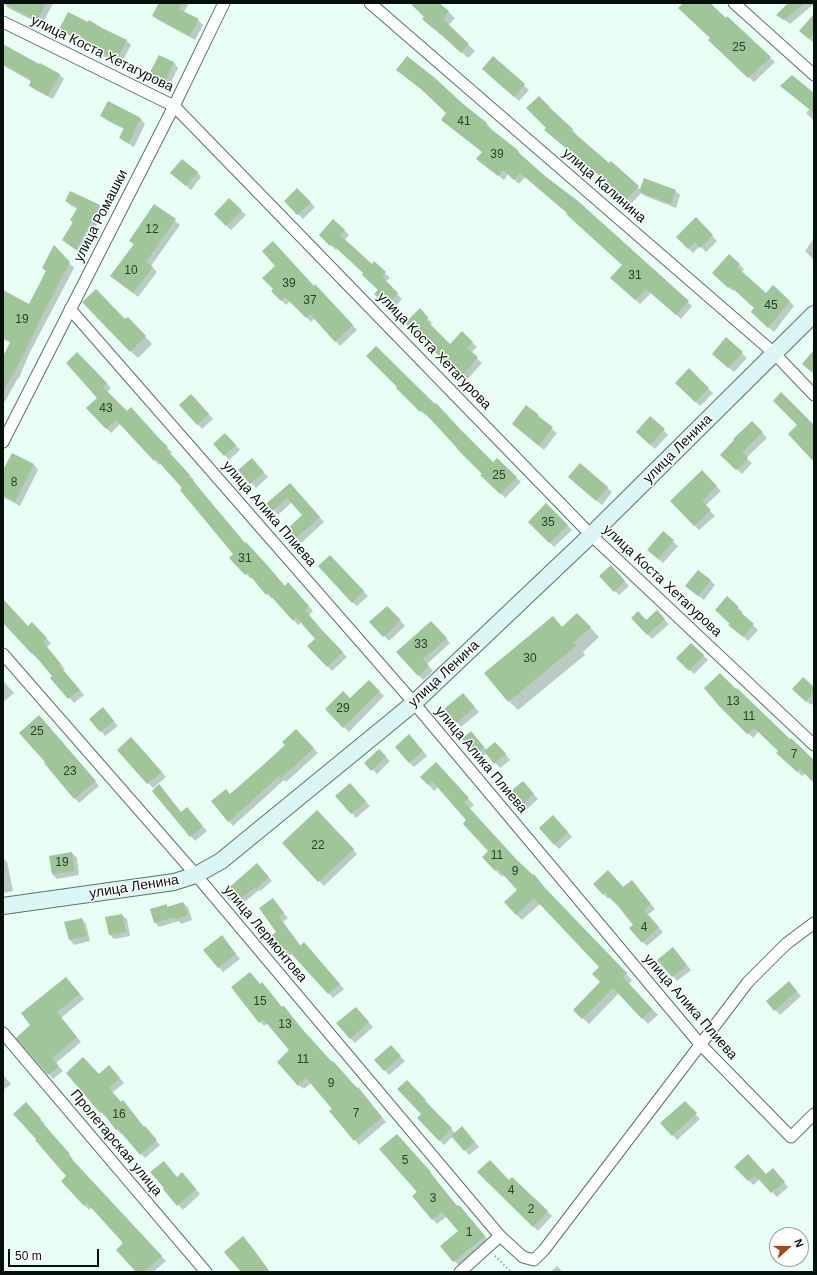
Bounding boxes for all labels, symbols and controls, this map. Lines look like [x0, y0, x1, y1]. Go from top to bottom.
street label: улица Коста Хетагурова [28, 12, 176, 96]
house number: 25 [732, 41, 746, 55]
house number: 41 [457, 115, 471, 129]
street label: улица Калинина [559, 145, 649, 227]
house number: 39 [490, 148, 504, 162]
street label: улица Ромашки [70, 167, 132, 265]
house number: 12 [145, 223, 159, 237]
house number: 10 [124, 264, 138, 278]
house number: 31 [628, 269, 642, 283]
house number: 39 [282, 277, 296, 291]
street label: улица Коста Хетагурова [374, 289, 494, 413]
house number: 37 [303, 294, 317, 308]
house number: 45 [764, 299, 778, 313]
house number: 19 [15, 313, 29, 327]
house number: 43 [99, 402, 113, 416]
street label: улица Ленина [640, 411, 716, 487]
street label: улица Алика Плиева [218, 458, 320, 570]
house number: 25 [492, 469, 506, 483]
house number: 8 [11, 476, 17, 490]
house number: 35 [541, 516, 555, 530]
street label: улица Коста Хетагурова [599, 521, 725, 641]
house number: 31 [238, 552, 252, 566]
street label: улица Ленина [405, 637, 483, 711]
house number: 33 [414, 638, 428, 652]
house number: 30 [523, 652, 537, 666]
house number: 13 [726, 695, 740, 709]
house number: 29 [336, 702, 350, 716]
street label: улица Алика Плиева [431, 703, 531, 817]
house number: 11 [743, 710, 755, 724]
house number: 25 [30, 725, 44, 739]
house number: 7 [791, 748, 797, 762]
house number: 23 [63, 765, 77, 779]
house number: 22 [311, 839, 325, 853]
house number: 11 [491, 849, 503, 863]
house number: 19 [55, 856, 69, 870]
house number: 9 [512, 865, 518, 879]
street label: улица Ленина [88, 872, 180, 902]
street label: улица Лермонтова [220, 882, 310, 986]
house number: 4 [641, 921, 647, 935]
street label: улица Алика Плиева [639, 951, 741, 1063]
house number: 15 [253, 995, 267, 1009]
house number: 13 [278, 1018, 292, 1032]
house number: 11 [297, 1053, 309, 1067]
house number: 9 [328, 1077, 334, 1091]
street label: Пролетарская улица [67, 1086, 165, 1200]
house number: 7 [353, 1107, 359, 1121]
house number: 16 [112, 1108, 126, 1122]
house number: 5 [402, 1154, 408, 1168]
house number: 4 [508, 1184, 514, 1198]
house number: 3 [430, 1192, 436, 1206]
house number: 2 [528, 1203, 534, 1217]
house number: 1 [466, 1226, 472, 1240]
north arrow [769, 1227, 809, 1267]
text: N [792, 1237, 806, 1249]
scale bar [10, 1241, 101, 1267]
text: 50 m [15, 1249, 42, 1263]

